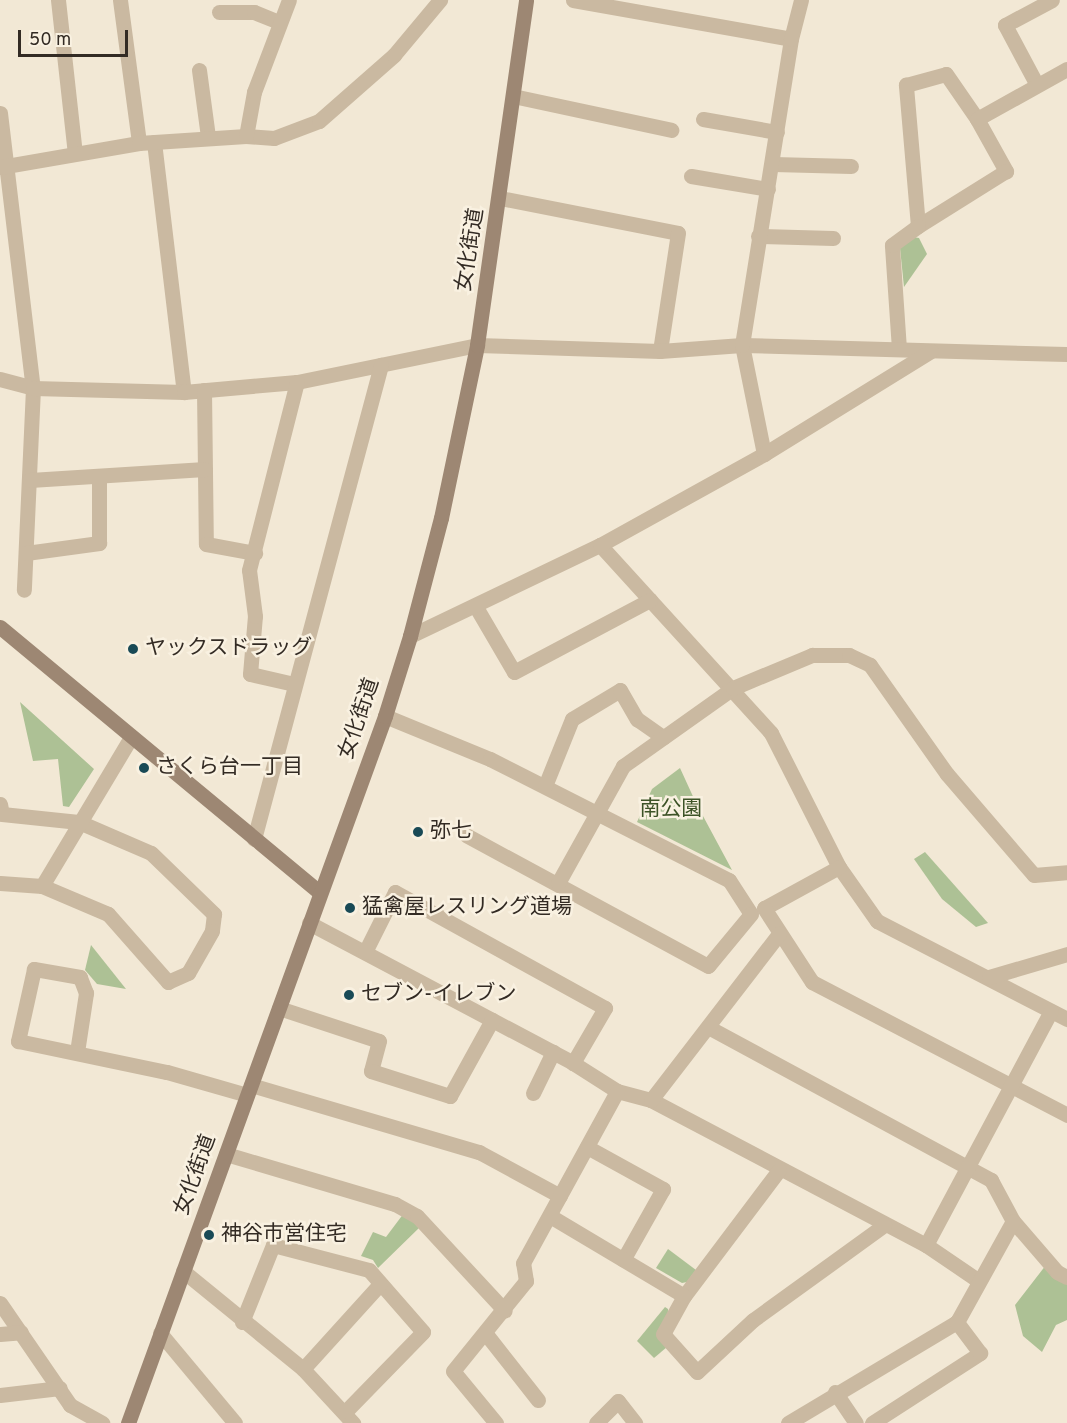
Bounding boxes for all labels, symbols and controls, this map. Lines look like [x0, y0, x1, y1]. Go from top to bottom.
scale bar [21, 18, 130, 56]
text: 50 m [29, 29, 71, 52]
street label: 女化街道 [452, 207, 490, 293]
place label: ヤックスドラッグ [145, 636, 313, 662]
marker: ヤックスドラッグ [126, 642, 140, 656]
street label: 女化街道 [334, 675, 386, 763]
place label: さくら台一丁目 [156, 755, 303, 781]
marker: さくら台一丁目 [137, 761, 151, 775]
park label: 南公園 [640, 797, 702, 823]
place label: 弥七 [430, 819, 472, 845]
marker: 弥七 [411, 825, 425, 839]
place label: 猛禽屋レスリング道場 [362, 895, 572, 921]
marker: 猛禽屋レスリング道場 [343, 901, 357, 915]
place label: セブン-イレブン [361, 982, 516, 1008]
marker: セブン-イレブン [342, 988, 356, 1002]
street label: 女化街道 [170, 1131, 222, 1219]
place label: 神谷市営住宅 [221, 1222, 347, 1248]
marker: 神谷市営住宅 [202, 1228, 216, 1242]

